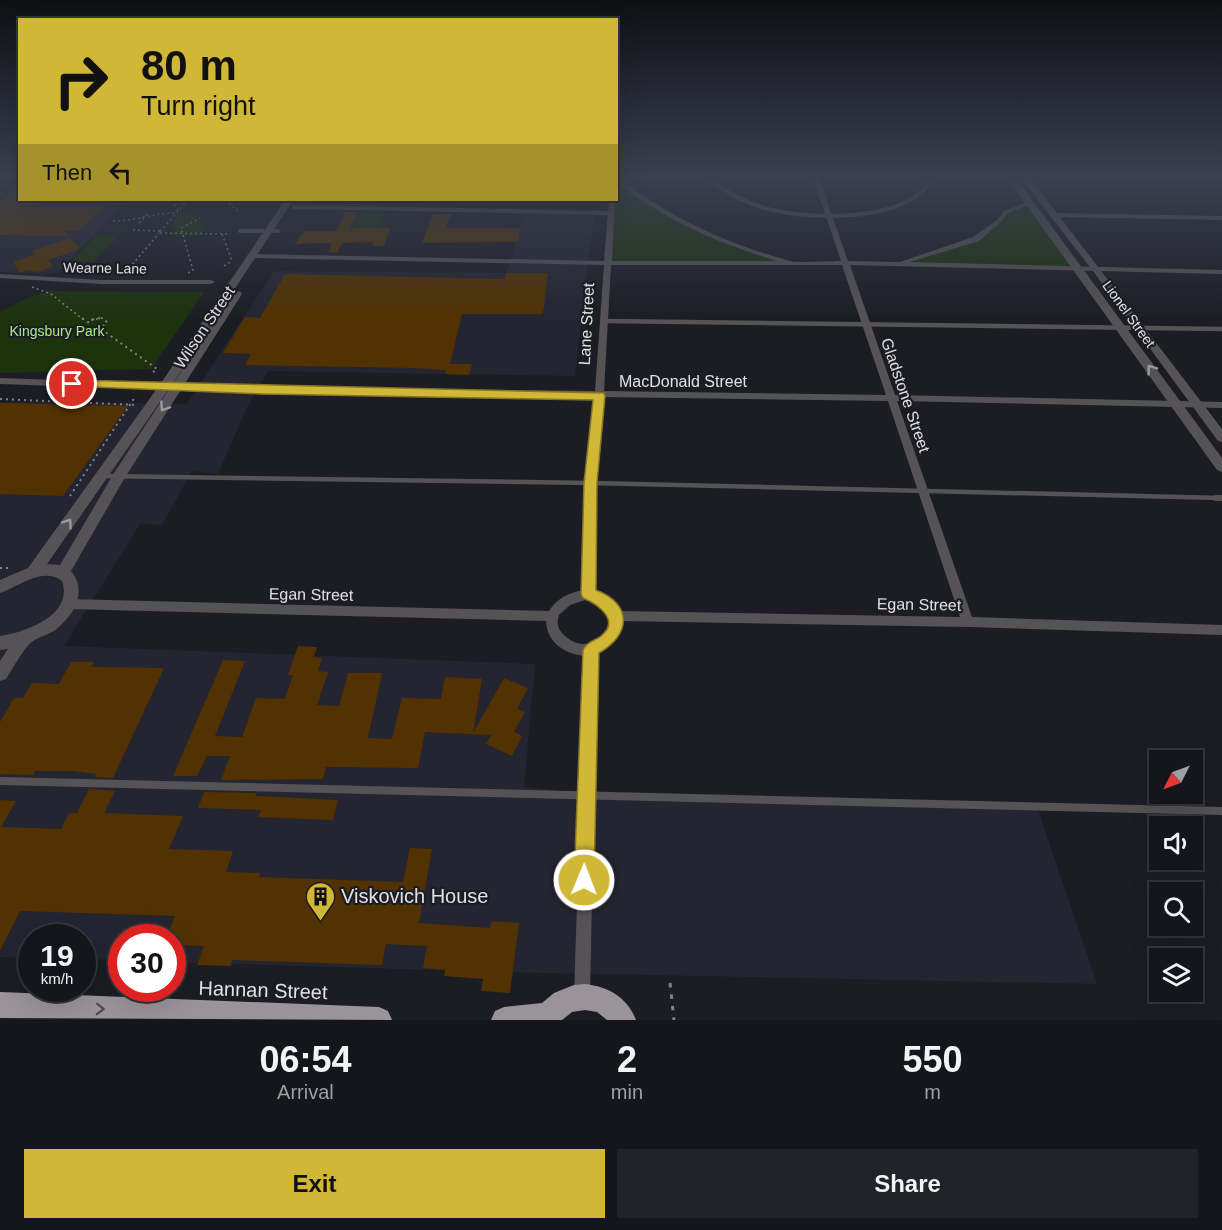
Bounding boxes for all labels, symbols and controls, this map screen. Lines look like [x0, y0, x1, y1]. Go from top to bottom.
icon: right [42, 42, 120, 120]
text: 80 m [141, 42, 237, 89]
text: Turn right [141, 91, 256, 121]
icon: left [104, 156, 137, 189]
text: Then [42, 160, 92, 185]
street label: Wearne Lane [63, 259, 147, 277]
street label: Lionel Street [1099, 277, 1159, 351]
street label: Lane Street [576, 282, 597, 366]
street label: Wilson Street [171, 283, 238, 371]
park label: Kingsbury Park [10, 323, 105, 339]
street label: Gladstone Street [878, 336, 933, 455]
pin [46, 358, 97, 409]
one-way arrow [1147, 365, 1158, 376]
icon: arrive [55, 367, 88, 400]
street label: MacDonald Street [619, 373, 748, 390]
one-way arrow [160, 401, 172, 411]
one-way arrow [61, 519, 72, 530]
street label: Egan Street [269, 585, 354, 604]
street label: Egan Street [877, 595, 962, 614]
north arrow [1149, 750, 1203, 804]
map controls [1149, 750, 1203, 1002]
button: sound [1149, 816, 1203, 870]
position arrow [552, 848, 616, 912]
building icon: Viskovich House [304, 880, 336, 922]
button: search [1149, 882, 1203, 936]
place label: Viskovich House [341, 885, 488, 907]
speed limit sign: 30 [108, 924, 186, 1002]
text: 19 [40, 939, 74, 972]
button: layers [1149, 948, 1203, 1002]
text: km/h [41, 970, 73, 987]
street label: Hannan Street [198, 977, 328, 1003]
one-way arrow [96, 1003, 105, 1015]
text: 06:54 [259, 1039, 351, 1080]
text: 2 [617, 1039, 637, 1080]
text: 550 [902, 1039, 963, 1080]
text: Arrival [277, 1081, 334, 1103]
text: min [611, 1081, 643, 1103]
text: m [924, 1081, 941, 1103]
button: Exit [24, 1149, 605, 1218]
button: Share [617, 1149, 1198, 1218]

